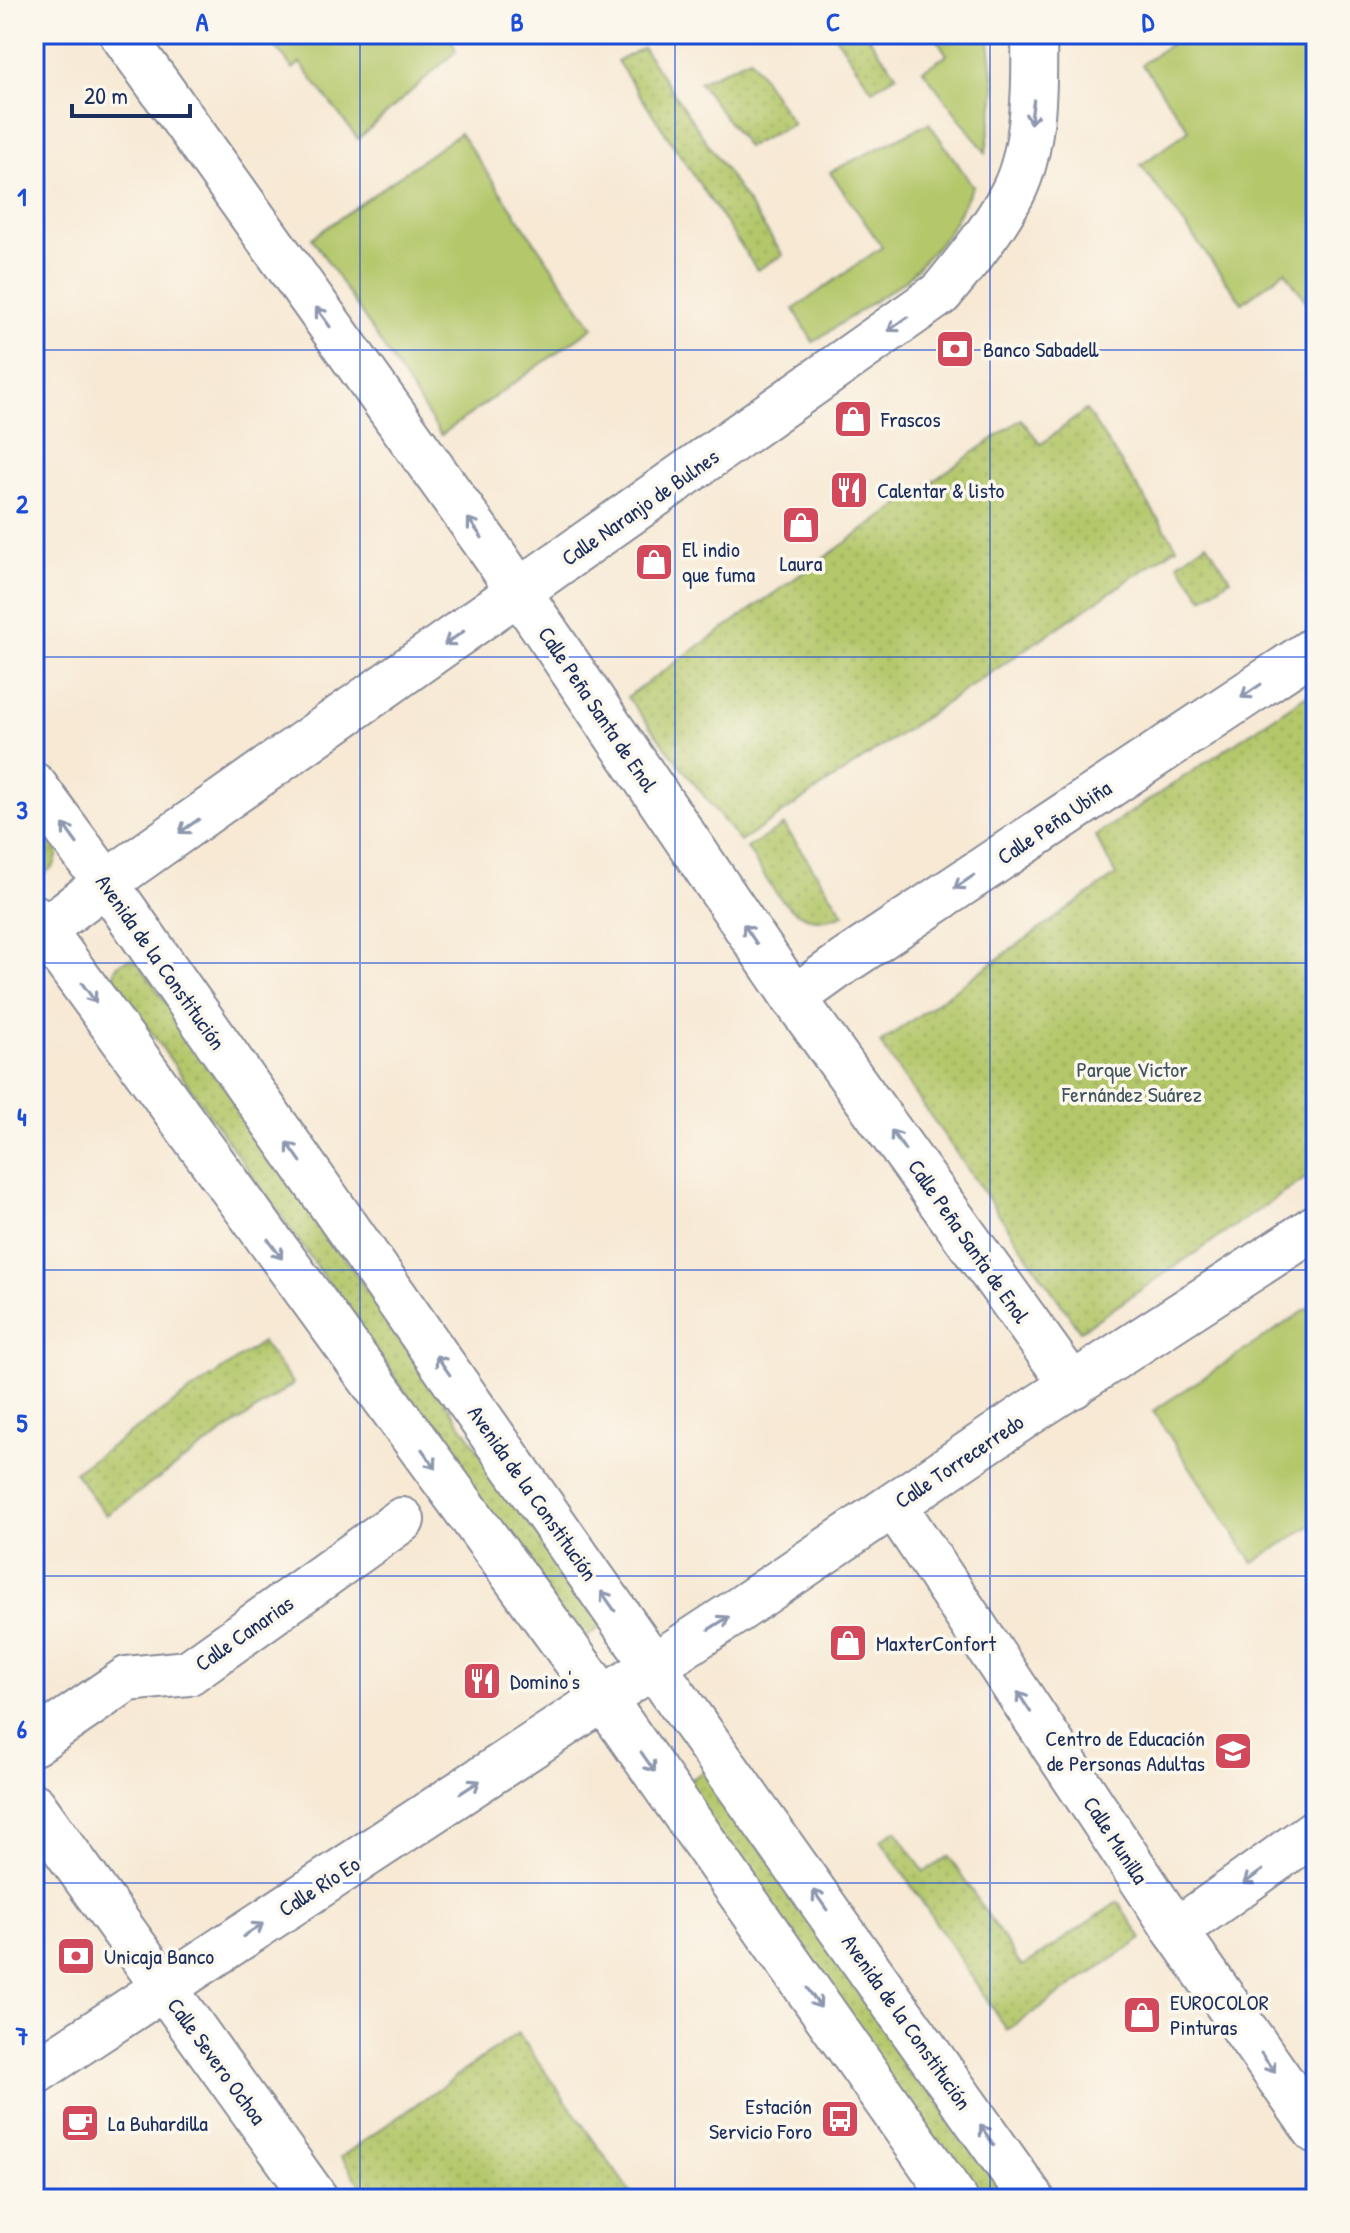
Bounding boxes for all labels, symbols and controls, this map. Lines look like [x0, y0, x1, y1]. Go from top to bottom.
text: A [196, 4, 209, 39]
text: B [510, 4, 524, 39]
text: C [826, 4, 840, 39]
text: D [1142, 4, 1155, 39]
scale bar [72, 68, 190, 118]
text: 20 m [84, 79, 128, 111]
one-way arrow [1024, 99, 1039, 124]
text: 1 [17, 179, 27, 214]
one-way arrow [315, 307, 332, 328]
one-way arrow [887, 316, 909, 332]
bank icon: Banco Sabadell [934, 328, 976, 370]
place label: Banco Sabadell [983, 334, 1099, 364]
shop icon: Frascos [832, 398, 874, 440]
place label: Frascos [880, 404, 941, 434]
street label: Calle Naranjo de Bulnes [555, 441, 725, 573]
restaurant icon: Calentar & listo [828, 469, 870, 511]
place label: Calentar & listo [877, 475, 1004, 505]
text: 2 [16, 486, 29, 521]
shop icon: Laura [780, 504, 822, 546]
one-way arrow [467, 518, 483, 540]
place label: El indio que fuma [682, 534, 755, 589]
shop icon: El indio que fuma [633, 541, 675, 583]
place label: Laura [780, 548, 823, 578]
street label: Calle Peña Santa de Enol [531, 620, 665, 798]
one-way arrow [444, 630, 466, 646]
one-way arrow [1240, 683, 1262, 699]
street label: Calle Peña Ubiña [991, 773, 1117, 871]
text: 3 [16, 792, 28, 827]
one-way arrow [178, 818, 200, 834]
one-way arrow [62, 824, 79, 845]
street label: Avenida de la Constitución [89, 868, 233, 1056]
one-way arrow [954, 873, 976, 890]
one-way arrow [742, 923, 758, 945]
one-way arrow [81, 982, 98, 1004]
park label: Parque Victor Fernández Suárez [1061, 1054, 1202, 1109]
text: 4 [17, 1099, 27, 1134]
one-way arrow [889, 1130, 906, 1152]
one-way arrow [286, 1142, 302, 1164]
street label: Calle Peña Santa de Enol [901, 1153, 1037, 1329]
one-way arrow [267, 1237, 284, 1259]
one-way arrow [435, 1355, 452, 1376]
street label: Avenida de la Constitución [461, 1399, 605, 1587]
text: 5 [17, 1405, 28, 1440]
street label: Calle Torrecerredo [889, 1407, 1029, 1515]
one-way arrow [420, 1447, 437, 1469]
street label: Calle Canarias [189, 1588, 299, 1678]
one-way arrow [600, 1590, 617, 1612]
one-way arrow [707, 1614, 730, 1630]
shop icon: MaxterConfort [827, 1622, 869, 1664]
place label: MaxterConfort [876, 1628, 996, 1658]
restaurant icon: Domino's [461, 1660, 503, 1702]
place label: Domino's [510, 1666, 580, 1696]
one-way arrow [1016, 1691, 1032, 1714]
text: 6 [17, 1711, 28, 1746]
place label: Centro de Educación de Personas Adultas [1045, 1723, 1205, 1778]
school or university icon: Centro de Educación de Personas Adultas [1212, 1730, 1254, 1772]
one-way arrow [640, 1751, 656, 1773]
one-way arrow [458, 1779, 480, 1795]
street label: Calle Munilla [1076, 1790, 1156, 1890]
street label: Calle Río Eo [272, 1848, 366, 1923]
one-way arrow [1242, 1868, 1264, 1885]
one-way arrow [812, 1890, 829, 1912]
one-way arrow [241, 1922, 263, 1938]
street label: Avenida de la Constitución [835, 1928, 979, 2116]
bank icon: Unicaja Banco [55, 1935, 97, 1977]
place label: Unicaja Banco [104, 1941, 214, 1971]
one-way arrow [806, 1986, 822, 2008]
place label: EUROCOLOR Pinturas [1170, 1987, 1269, 2042]
street label: Calle Severo Ochoa [161, 1991, 274, 2131]
shop icon: EUROCOLOR Pinturas [1121, 1994, 1163, 2036]
text: 7 [15, 2018, 29, 2053]
one-way arrow [1260, 2052, 1276, 2074]
place label: Estación Servicio Foro [709, 2091, 812, 2146]
bus stop icon: Estación Servicio Foro [819, 2098, 861, 2140]
cafe icon: La Buhardilla [59, 2102, 101, 2144]
place label: La Buhardilla [108, 2108, 208, 2138]
one-way arrow [979, 2125, 995, 2147]

